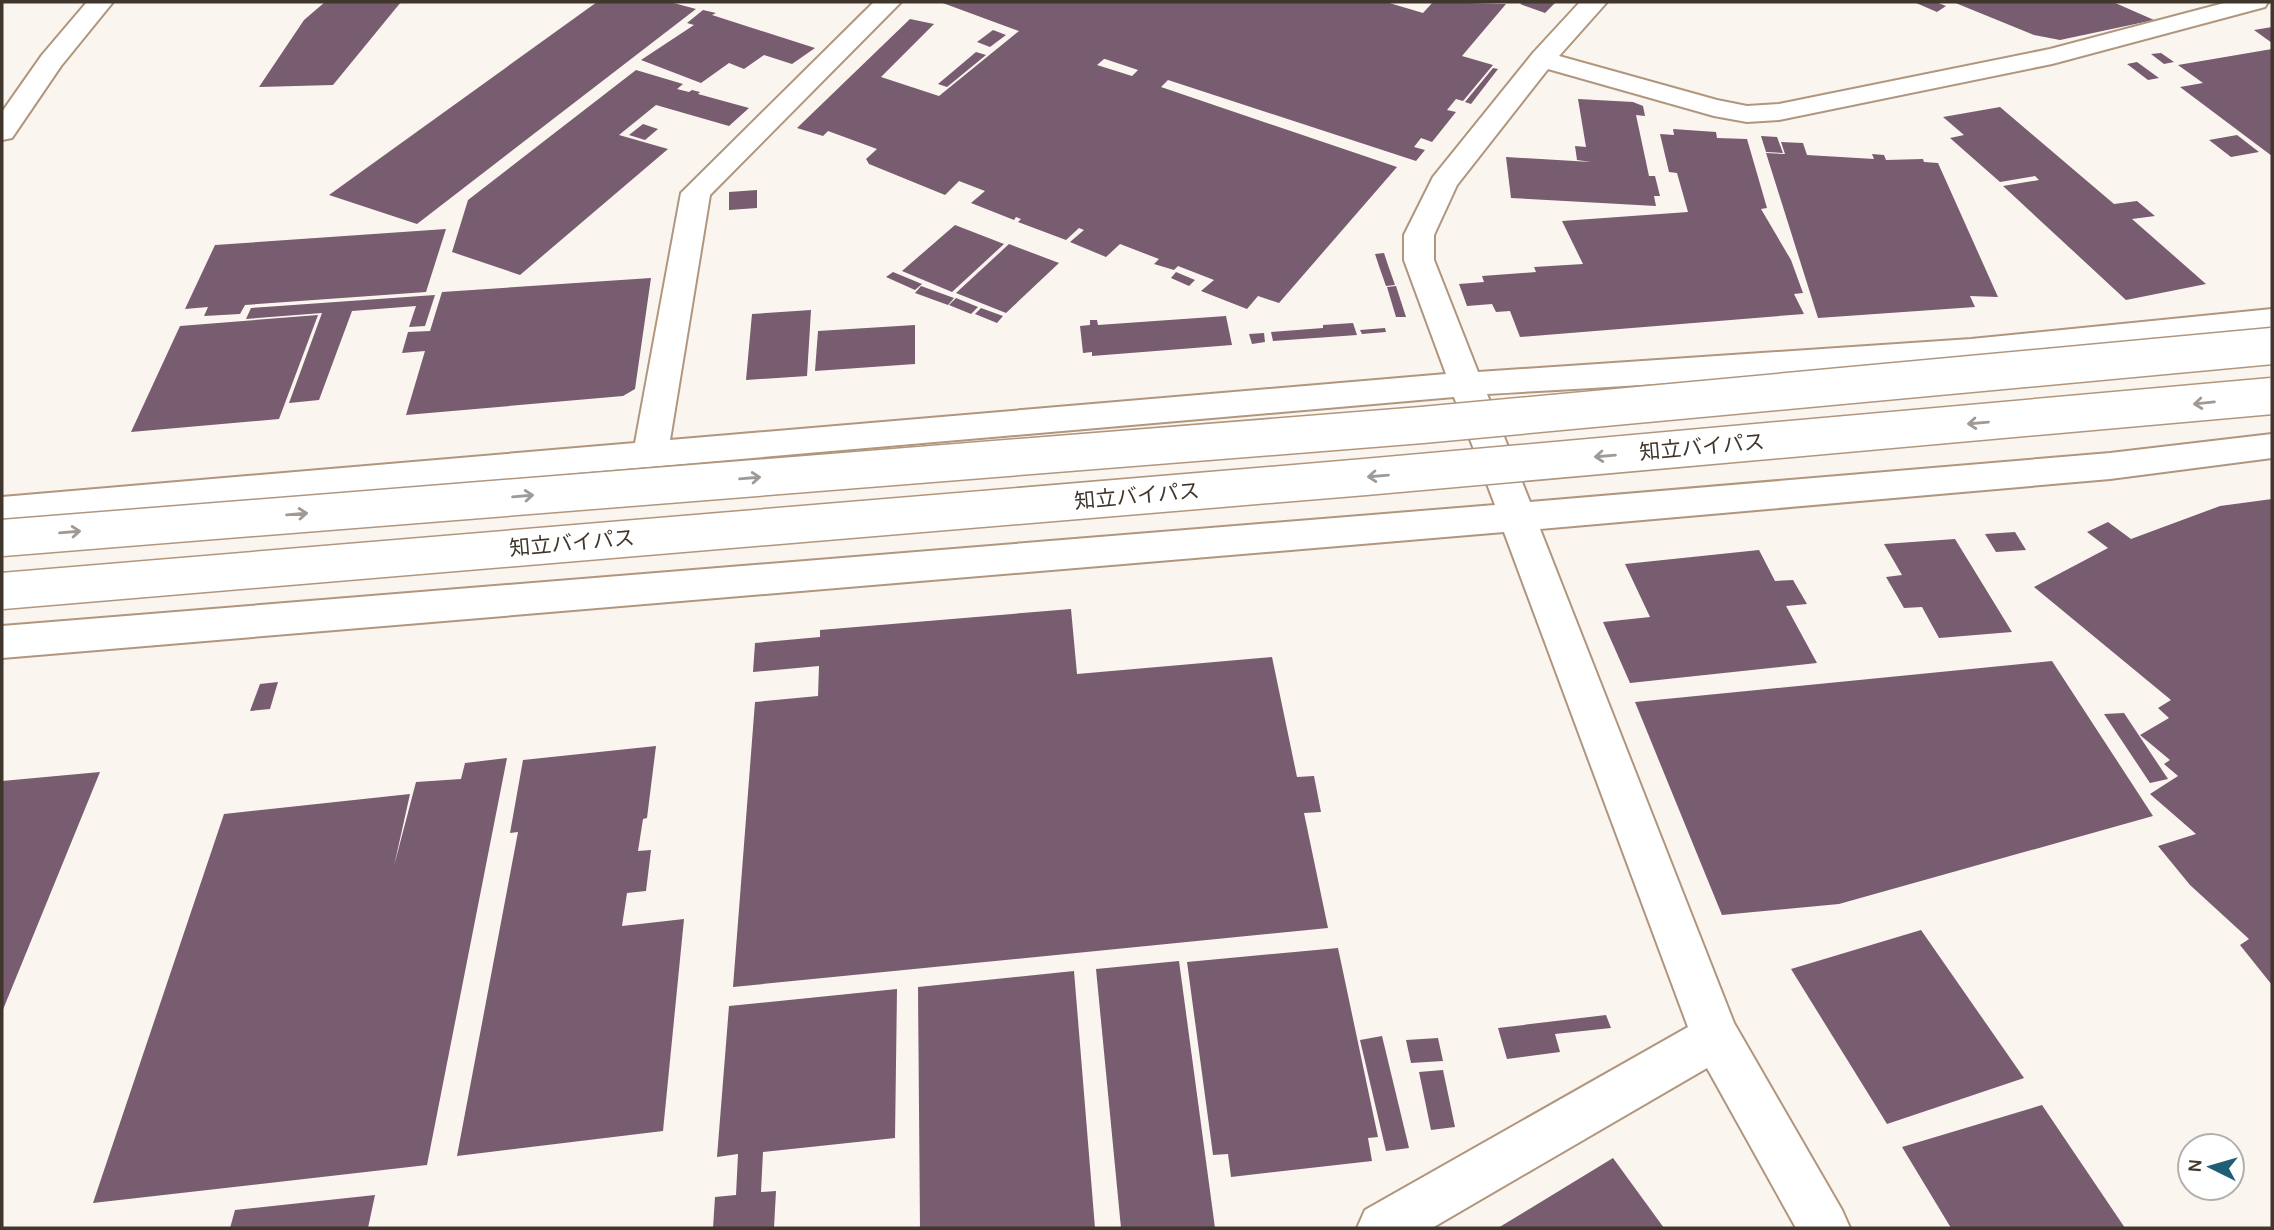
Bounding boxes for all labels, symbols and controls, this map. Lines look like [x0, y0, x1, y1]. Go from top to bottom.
one-way arrow [2194, 397, 2216, 410]
one-way arrow [1967, 417, 1990, 430]
street label: 知立バイパス [1638, 430, 1766, 464]
one-way arrow [1594, 450, 1617, 463]
one-way arrow [1367, 470, 1390, 483]
one-way arrow [738, 471, 761, 484]
street label: 知立バイパス [1073, 479, 1201, 513]
one-way arrow [512, 489, 534, 502]
one-way arrow [285, 507, 307, 520]
one-way arrow [58, 525, 81, 538]
street label: 知立バイパス [508, 526, 636, 560]
north arrow [2176, 1132, 2246, 1202]
text: N [2184, 1158, 2207, 1173]

